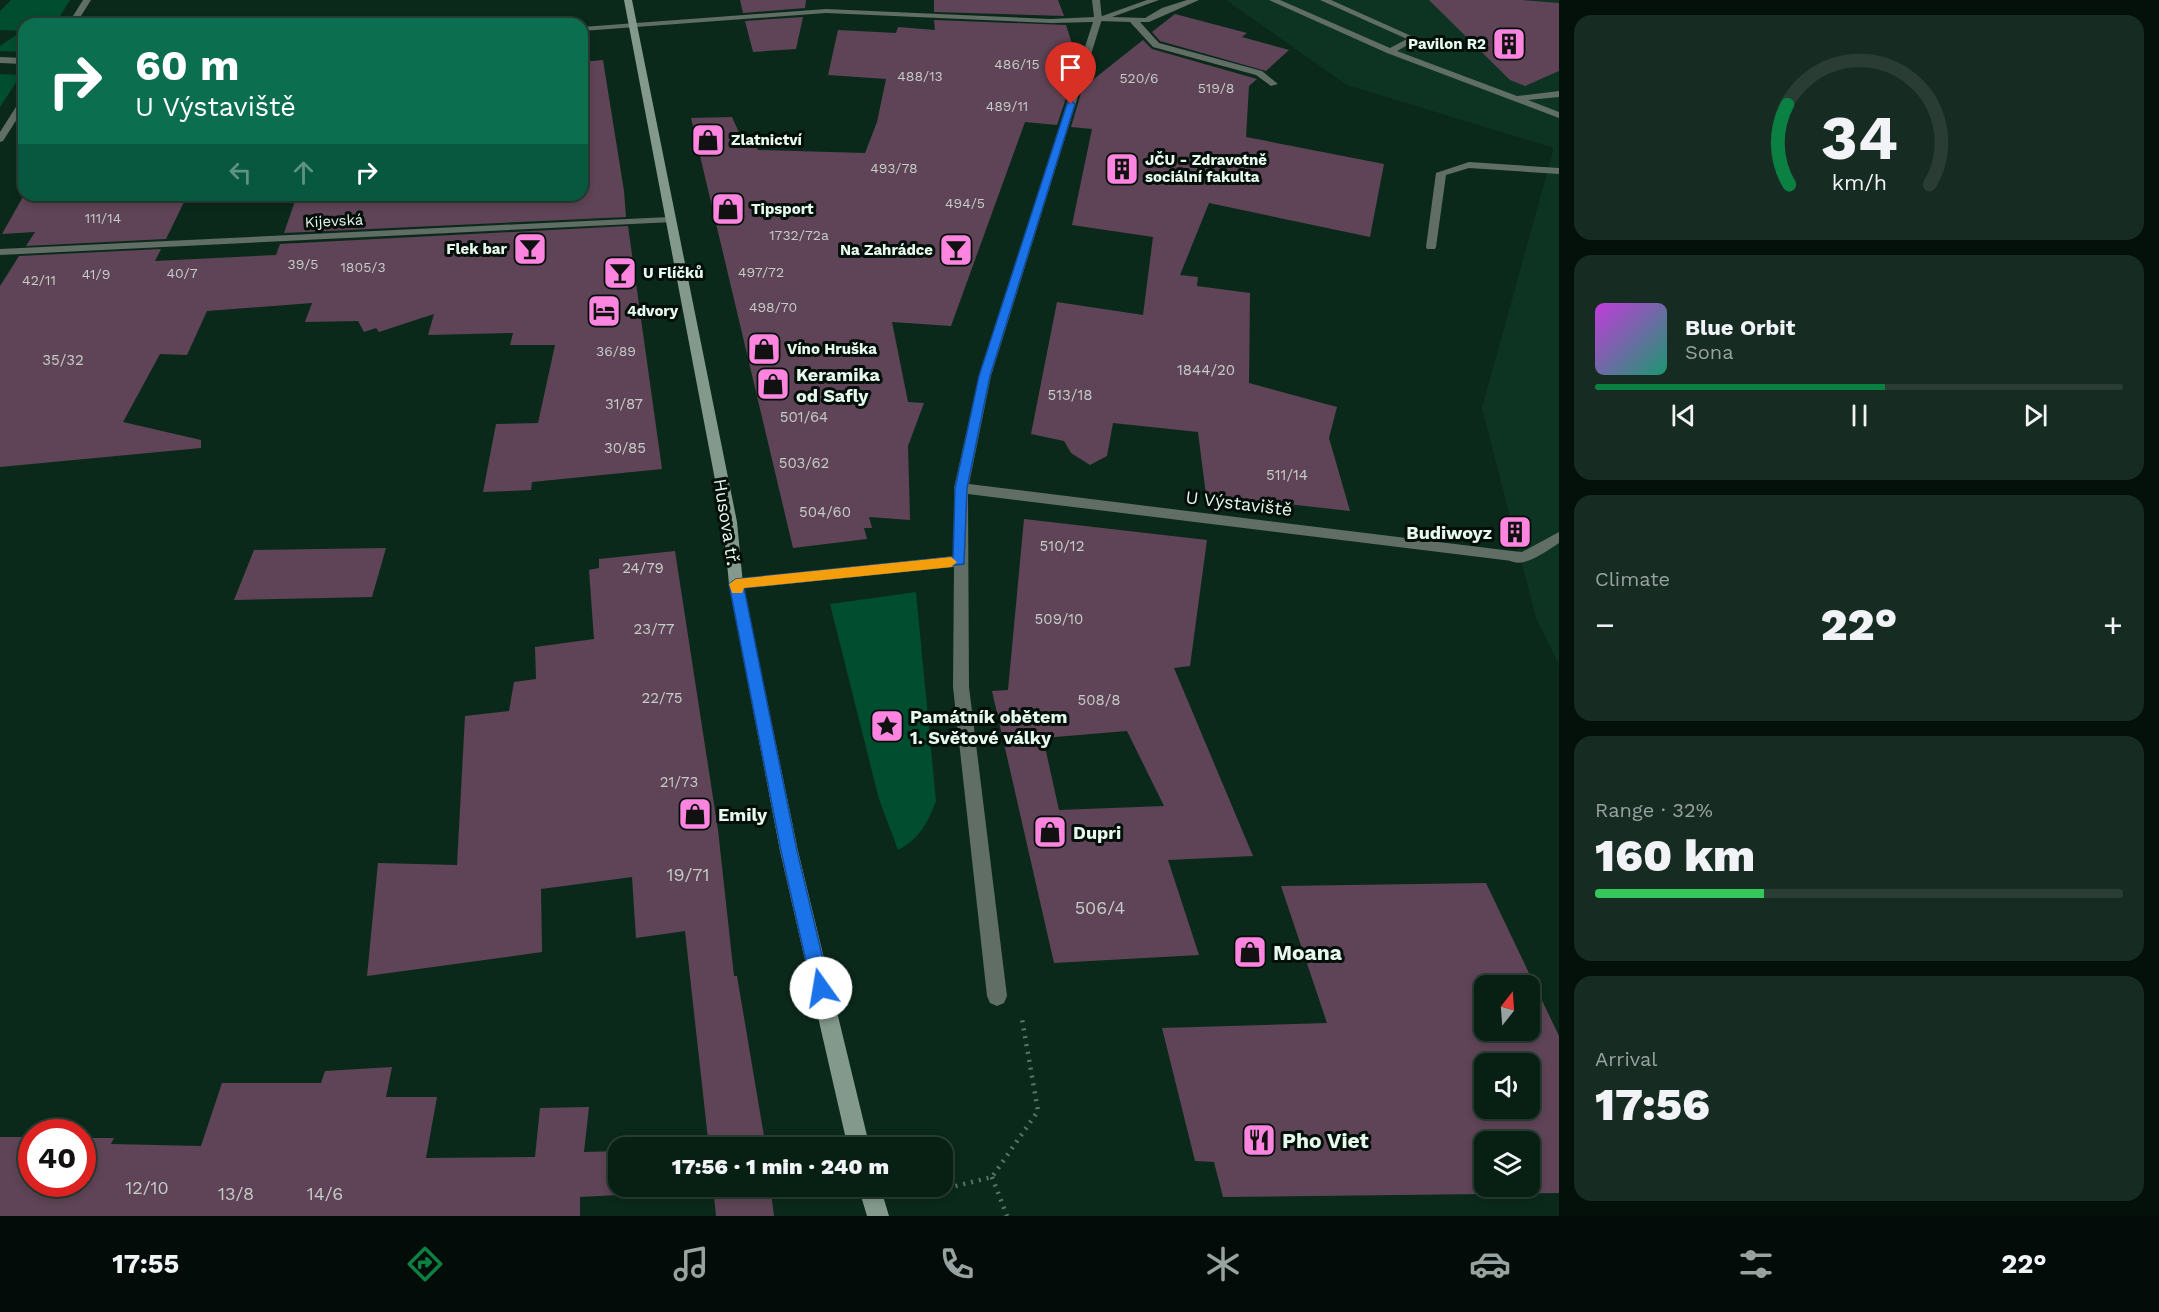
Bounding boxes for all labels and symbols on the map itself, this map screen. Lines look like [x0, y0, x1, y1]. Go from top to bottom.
building icon: Pavilon R2 [1491, 26, 1527, 62]
place label: Pavilon R2 [1408, 35, 1486, 53]
pin [1045, 42, 1096, 104]
house number: 486/15 [994, 56, 1040, 72]
house number: 488/13 [897, 68, 943, 84]
house number: 520/6 [1119, 70, 1159, 86]
house number: 519/8 [1198, 80, 1234, 96]
house number: 489/11 [986, 98, 1028, 114]
shop icon: Zlatnictví [690, 122, 726, 158]
place label: Zlatnictví [731, 131, 803, 149]
building icon: JČU - Zdravotně sociální fakulta [1104, 151, 1140, 187]
place label: JČU - Zdravotně sociální fakulta [1145, 151, 1267, 186]
house number: 493/78 [870, 160, 918, 176]
shop icon: Tipsport [710, 191, 746, 227]
house number: 494/5 [945, 195, 985, 211]
place label: Tipsport [751, 200, 814, 218]
house number: 111/14 [85, 210, 121, 226]
street label: Kijevská [304, 210, 364, 232]
house number: 1732/72a [769, 227, 829, 243]
bar icon: Flek bar [512, 231, 548, 267]
bar icon: Na Zahrádce [938, 232, 974, 268]
place label: Flek bar [446, 240, 508, 258]
place label: Na Zahrádce [840, 241, 933, 259]
bar icon: U Flíčků [602, 255, 638, 291]
house number: 39/5 [288, 256, 318, 272]
house number: 1805/3 [340, 259, 386, 275]
place label: U Flíčků [643, 264, 703, 282]
house number: 497/72 [738, 264, 784, 280]
house number: 40/7 [166, 265, 198, 281]
house number: 41/9 [82, 266, 110, 282]
house number: 42/11 [22, 272, 56, 288]
hotel icon: 4dvory [586, 293, 622, 329]
house number: 498/70 [749, 299, 797, 315]
place label: 4dvory [627, 302, 679, 320]
shop icon: Víno Hruška [746, 331, 782, 367]
place label: Víno Hruška [787, 340, 877, 358]
house number: 36/89 [596, 343, 636, 359]
house number: 35/32 [42, 351, 84, 369]
house number: 1844/20 [1177, 361, 1235, 379]
place label: Keramika od Safly [796, 364, 881, 406]
shop icon: Keramika od Safly [755, 366, 791, 402]
house number: 513/18 [1048, 386, 1092, 404]
house number: 31/87 [605, 395, 643, 413]
house number: 501/64 [780, 408, 828, 426]
house number: 30/85 [604, 439, 646, 457]
house number: 503/62 [779, 454, 829, 472]
house number: 511/14 [1266, 466, 1308, 484]
street label: Husova tř. [710, 477, 744, 567]
street label: U Výstaviště [1184, 486, 1294, 520]
house number: 504/60 [799, 503, 851, 521]
building icon: Budiwoyz [1497, 514, 1533, 550]
place label: Budiwoyz [1406, 522, 1492, 543]
house number: 510/12 [1040, 537, 1084, 555]
house number: 24/79 [622, 559, 664, 577]
house number: 509/10 [1035, 610, 1083, 628]
house number: 23/77 [634, 620, 674, 638]
house number: 22/75 [641, 689, 683, 707]
house number: 508/8 [1078, 691, 1120, 709]
place label: Památník obětem 1. Světové války [910, 706, 1067, 748]
place icon: Památník obětem 1. Světové války [869, 708, 905, 744]
house number: 21/73 [660, 773, 698, 791]
shop icon: Emily [677, 796, 713, 832]
place label: Emily [718, 804, 768, 825]
shop icon: Dupri [1032, 814, 1068, 850]
place label: Dupri [1073, 822, 1121, 843]
house number: 19/71 [667, 864, 709, 885]
house number: 506/4 [1075, 897, 1125, 918]
shop icon: Moana [1232, 934, 1268, 970]
place label: Moana [1273, 940, 1343, 965]
position arrow [789, 956, 853, 1020]
north arrow [1474, 975, 1540, 1041]
speed limit sign: 40 [18, 1119, 96, 1197]
restaurant icon: Pho Viet [1241, 1122, 1277, 1158]
place label: Pho Viet [1282, 1128, 1369, 1153]
house number: 12/10 [125, 1177, 169, 1198]
house number: 13/8 [218, 1183, 254, 1204]
house number: 14/6 [307, 1183, 343, 1204]

